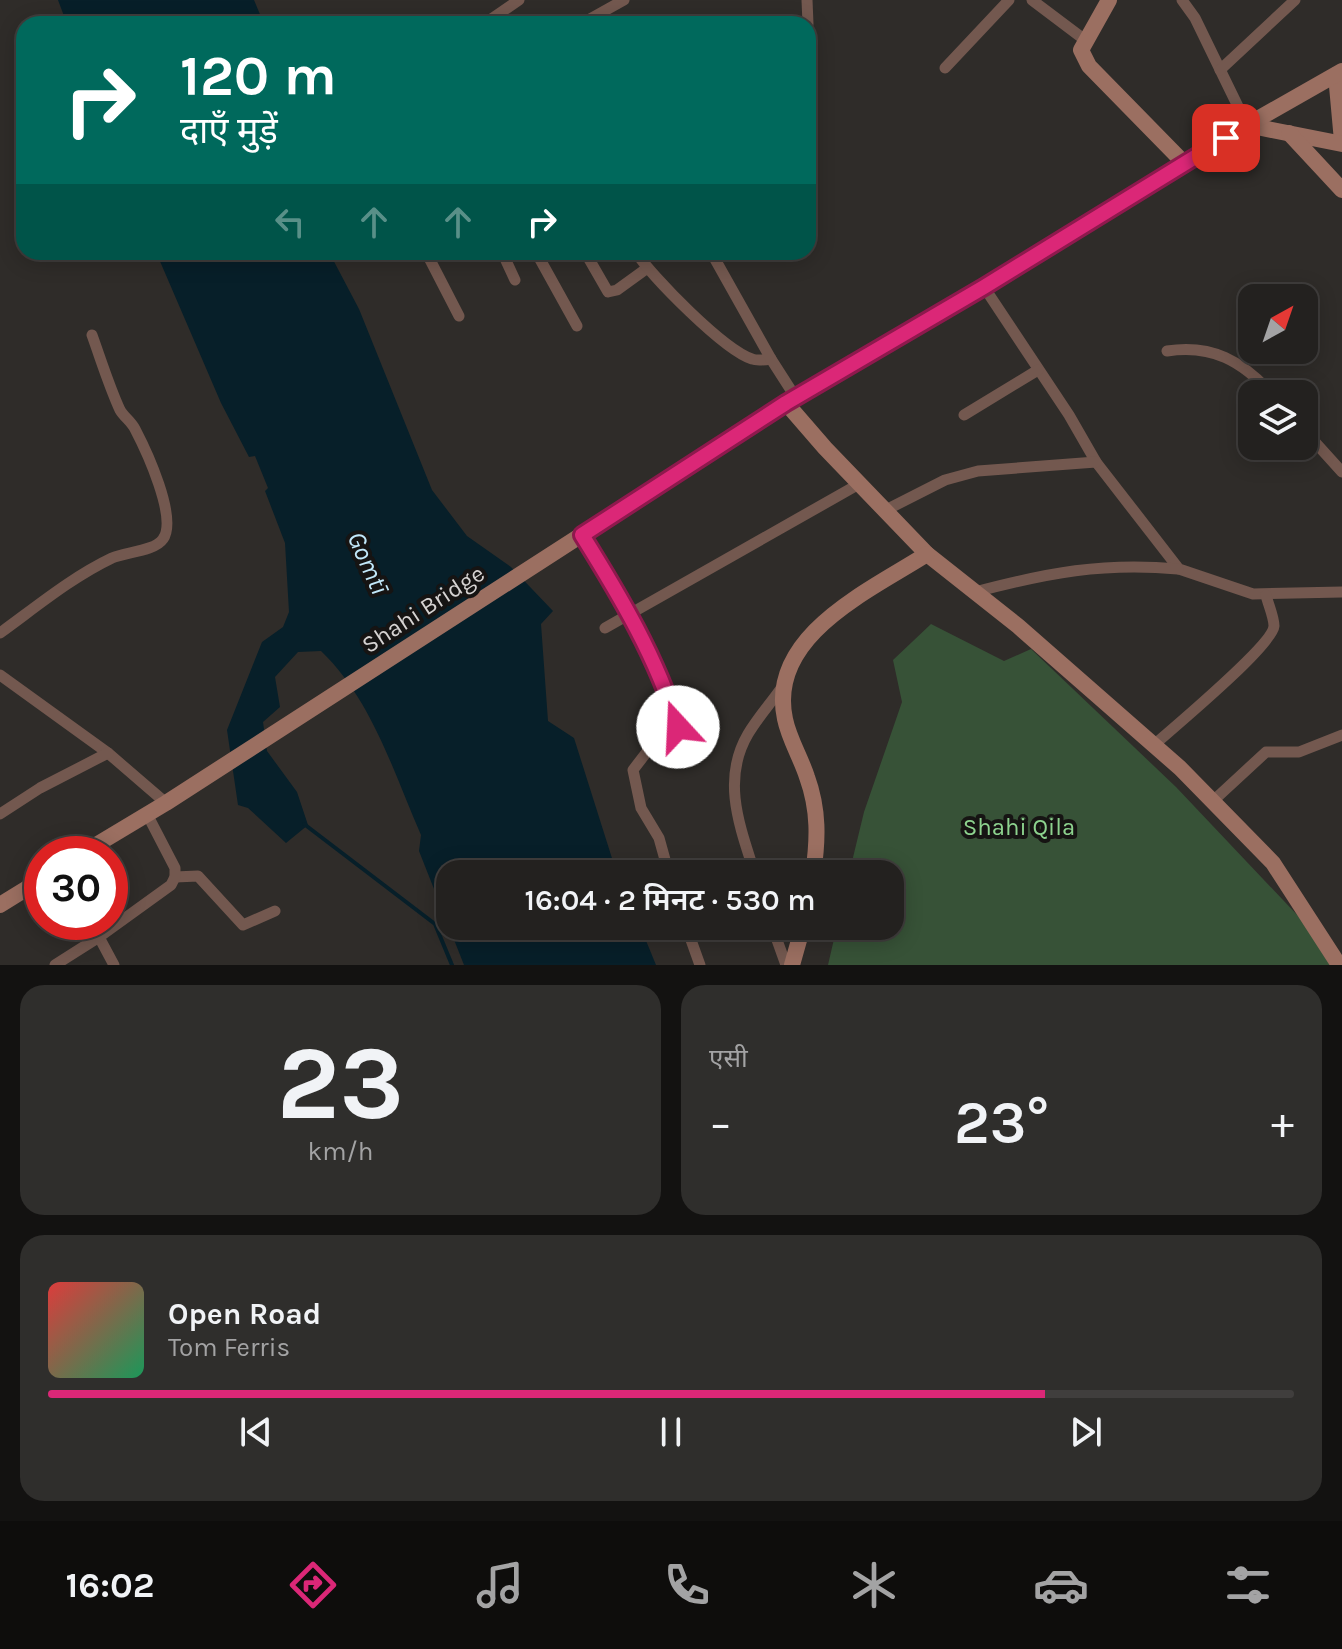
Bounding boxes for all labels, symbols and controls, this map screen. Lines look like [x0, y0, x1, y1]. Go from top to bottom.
text: 120 m [180, 43, 337, 108]
icon: right [48, 48, 152, 152]
pin [1192, 104, 1260, 172]
text: दाएँ मुड़ें [180, 110, 278, 152]
icon: arrive [1204, 116, 1248, 160]
icon: left [268, 200, 312, 244]
icon: ahead [352, 200, 396, 244]
icon: ahead [436, 200, 480, 244]
icon: right [520, 200, 564, 244]
north arrow [1238, 284, 1318, 364]
map controls [1238, 284, 1318, 460]
button: layers [1238, 380, 1318, 460]
water label: Gomtī [341, 527, 396, 600]
street label: Shahi Bridge [357, 559, 489, 659]
position arrow [636, 685, 720, 769]
park label: Shahi Qila [963, 813, 1075, 841]
speed limit sign: 30 [24, 836, 128, 940]
text: 16:04 · 2 मिनट · 530 m [524, 882, 816, 918]
text: 23 [277, 1023, 404, 1144]
text: एसी [709, 1043, 748, 1074]
text: 23° [954, 1088, 1049, 1158]
text: − [709, 1098, 732, 1149]
text: + [1271, 1098, 1294, 1149]
text: km/h [308, 1136, 373, 1167]
text: Open Road [168, 1296, 321, 1332]
text: Tom Ferris [168, 1332, 290, 1363]
icon: previous [234, 1410, 278, 1454]
icon: pause [649, 1410, 693, 1454]
icon: next [1064, 1410, 1108, 1454]
icon: directions [285, 1557, 341, 1613]
icon: music [472, 1557, 528, 1613]
icon: phone [659, 1557, 715, 1613]
icon: climate [846, 1557, 902, 1613]
icon: car [1033, 1557, 1089, 1613]
icon: filters [1220, 1557, 1276, 1613]
text: 16:02 [66, 1564, 154, 1606]

